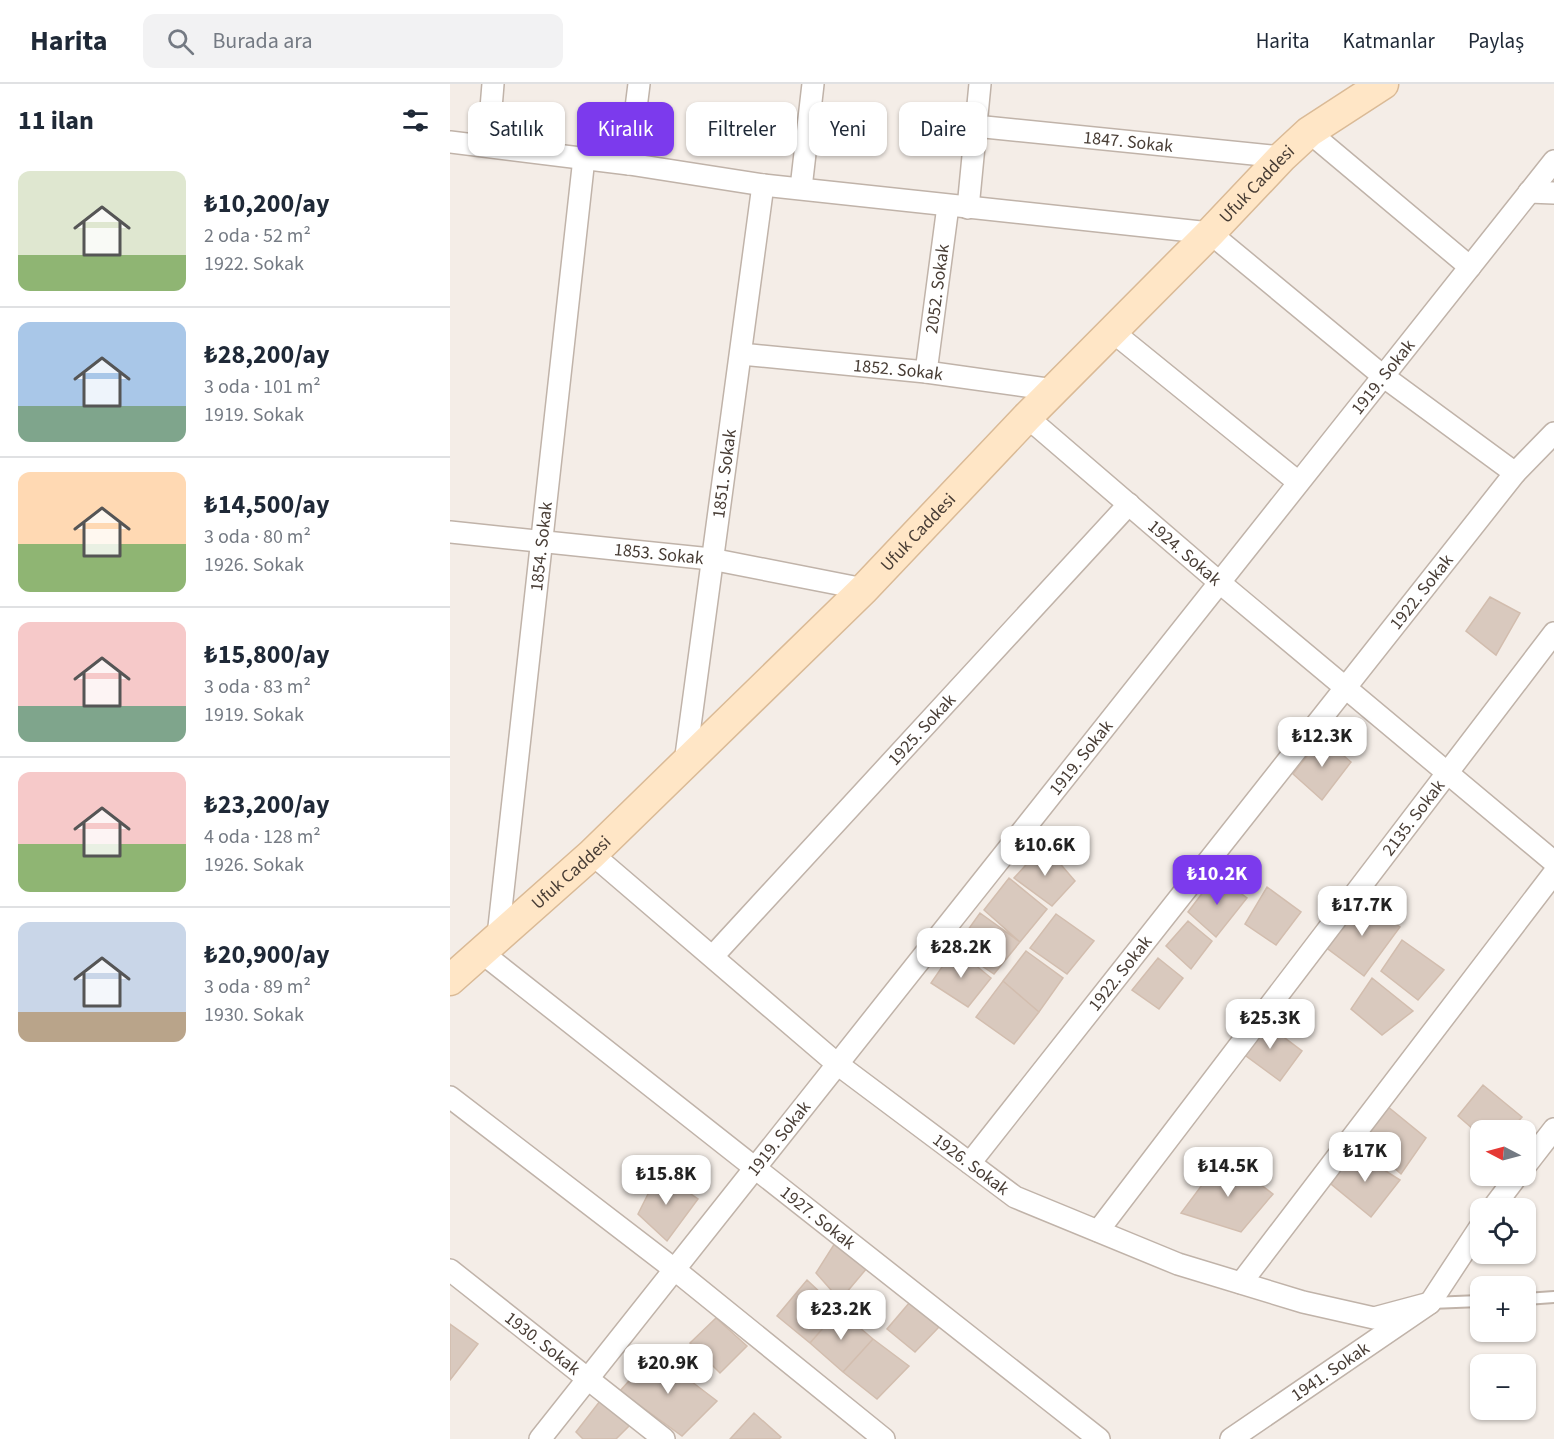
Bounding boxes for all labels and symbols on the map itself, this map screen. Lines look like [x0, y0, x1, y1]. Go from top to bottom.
street label: 1847. Sokak [1082, 125, 1174, 158]
street label: Ufuk Caddesi [1213, 139, 1300, 228]
street label: 2052. Sokak [919, 242, 955, 335]
street label: 1919. Sokak [1345, 334, 1421, 420]
street label: 1852. Sokak [852, 353, 945, 387]
street label: 1851. Sokak [706, 427, 742, 520]
street label: Ufuk Caddesi [875, 487, 961, 577]
street label: 1854. Sokak [524, 500, 558, 592]
street label: 1924. Sokak [1142, 514, 1227, 591]
street label: 1853. Sokak [613, 537, 705, 571]
street label: 1922. Sokak [1384, 549, 1459, 635]
street label: 1925. Sokak [882, 688, 961, 771]
street label: 1919. Sokak [1043, 714, 1119, 800]
pin: ₺12.3K [1273, 717, 1371, 768]
street label: 2135. Sokak [1376, 774, 1451, 861]
pin: ₺10.6K [996, 826, 1094, 877]
street label: Ufuk Caddesi [526, 830, 616, 915]
pin: ₺10.2K [1168, 855, 1266, 906]
pin: ₺17.7K [1313, 886, 1411, 937]
pin: ₺28.2K [912, 928, 1010, 979]
street label: 1922. Sokak [1082, 930, 1158, 1016]
pin: ₺25.3K [1221, 999, 1319, 1050]
street label: 1919. Sokak [741, 1095, 816, 1181]
north arrow [1470, 1120, 1536, 1186]
street label: 1926. Sokak [928, 1127, 1015, 1201]
pin: ₺17K [1329, 1132, 1401, 1183]
pin: ₺14.5K [1179, 1147, 1277, 1198]
pin: ₺15.8K [617, 1155, 715, 1206]
street label: 1927. Sokak [775, 1180, 861, 1255]
pin: ₺23.2K [792, 1290, 890, 1341]
street label: 1930. Sokak [500, 1305, 586, 1381]
street label: 1941. Sokak [1286, 1336, 1374, 1407]
pin: ₺20.9K [619, 1344, 717, 1395]

